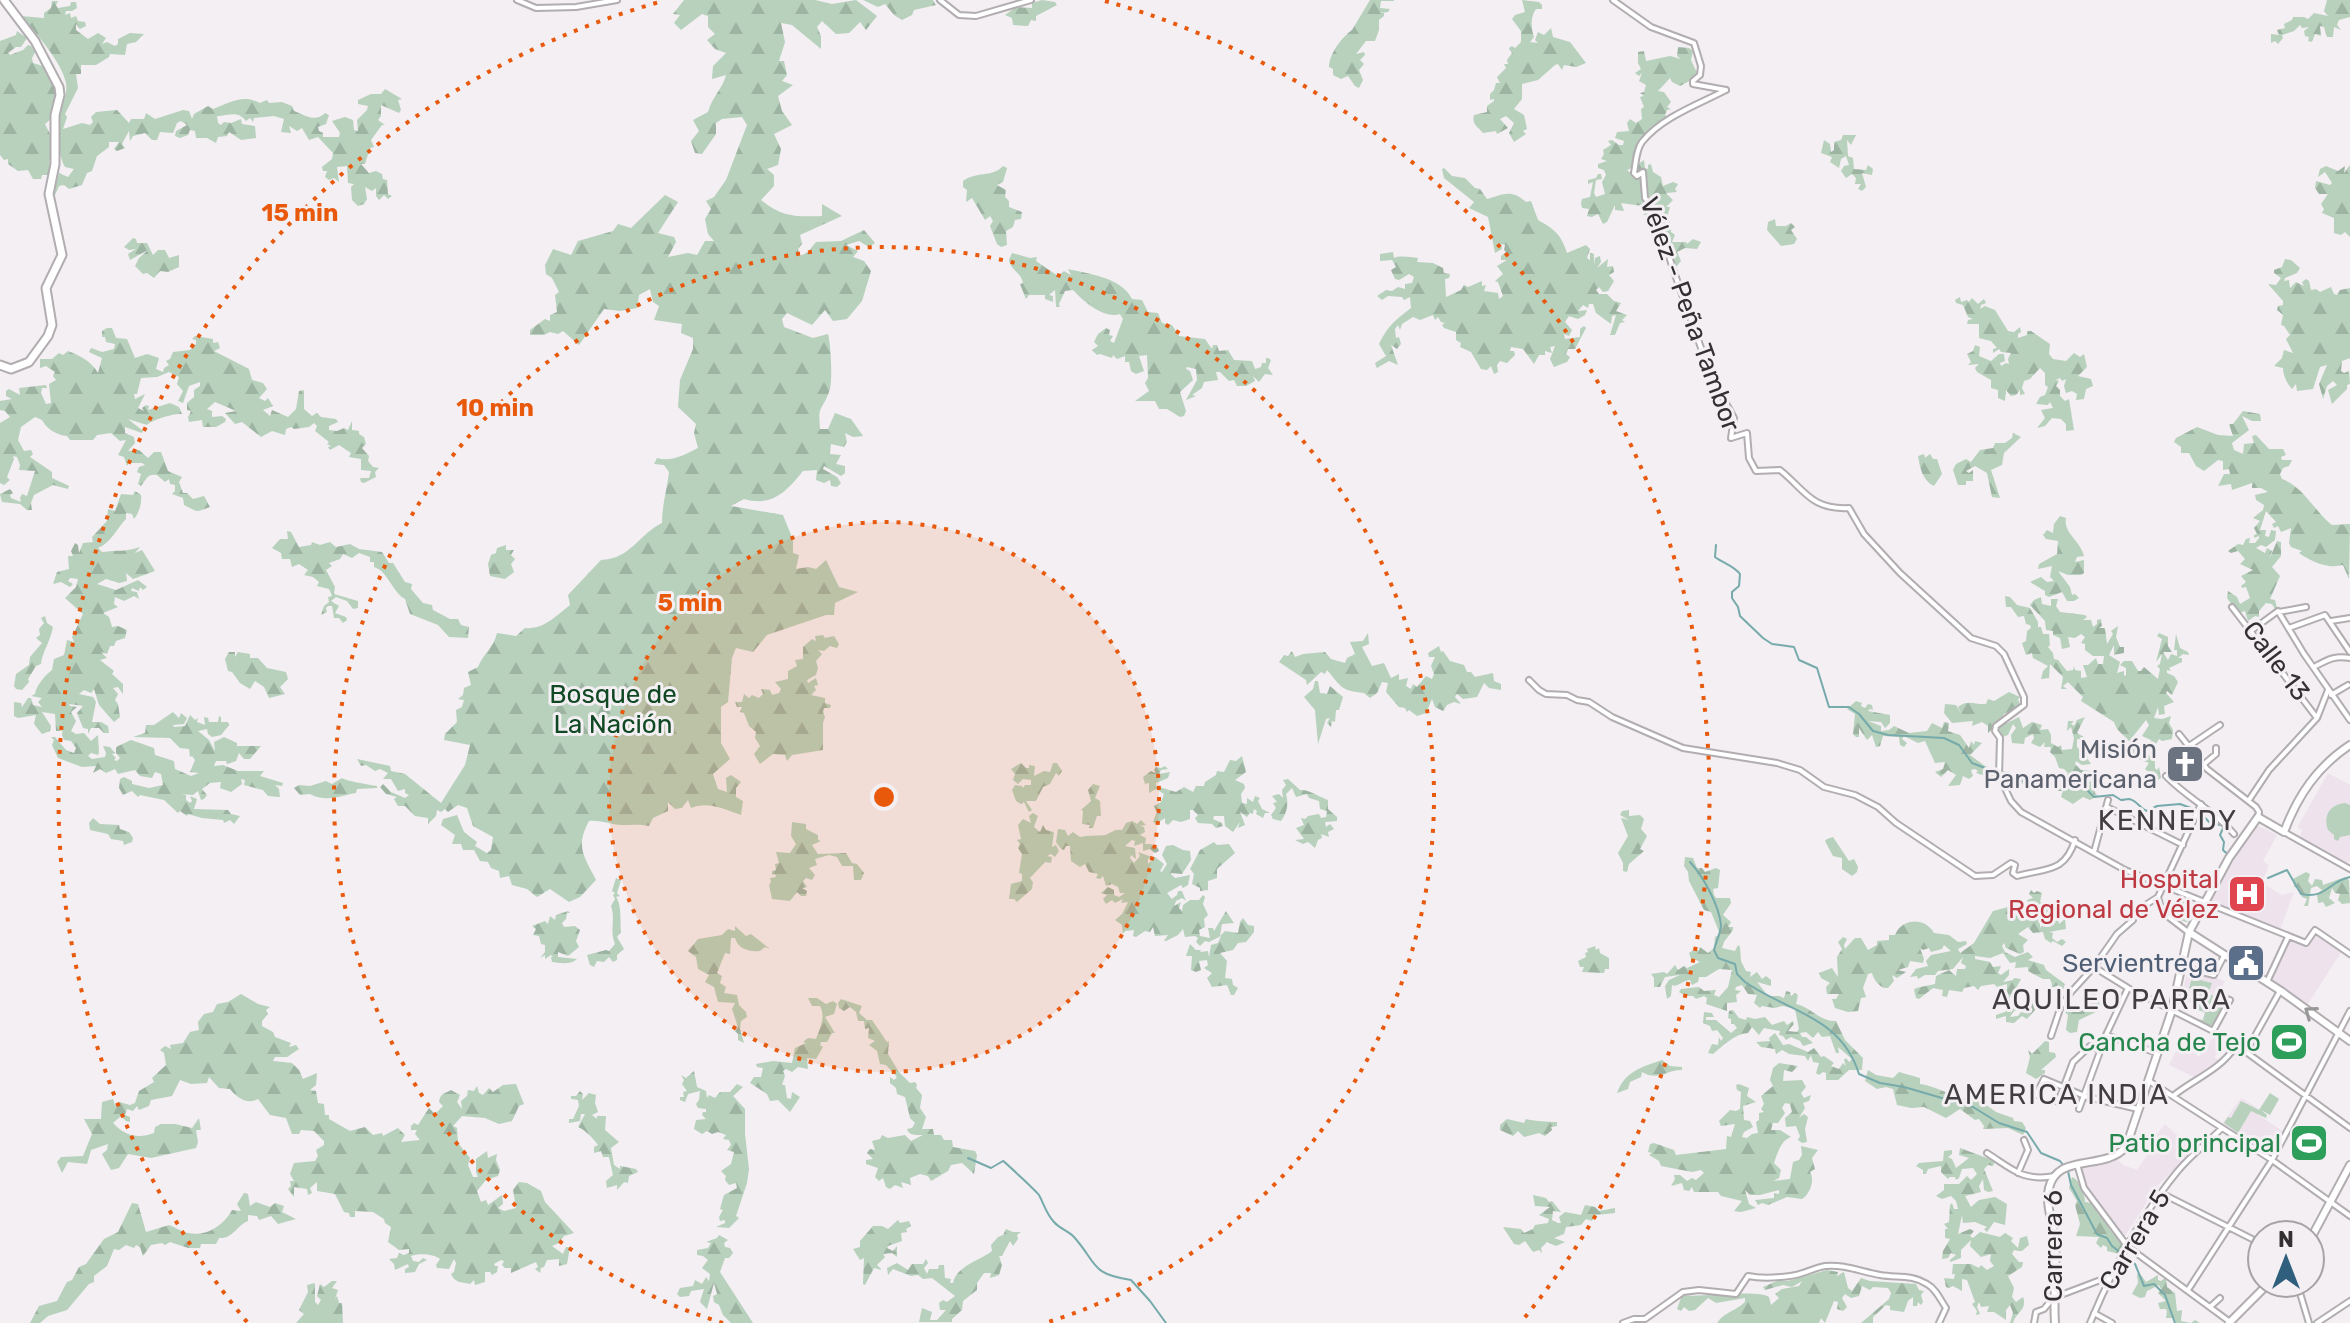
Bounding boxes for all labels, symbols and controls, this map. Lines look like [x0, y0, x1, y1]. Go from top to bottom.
street label: Vélez - Peña Tambor [1633, 193, 1747, 435]
text: 15 min [262, 199, 338, 227]
text: 10 min [456, 394, 534, 422]
text: 5 min [658, 589, 722, 617]
street label: Calle 13 [2236, 615, 2316, 707]
park label: Bosque de La Nación [549, 679, 677, 740]
place label: Misión Panamericana [1983, 734, 2157, 795]
church icon: Misión Panamericana [2164, 743, 2206, 785]
centre of rings [870, 783, 898, 811]
district label: KENNEDY [2098, 804, 2238, 837]
place label: Hospital Regional de Vélez [2008, 864, 2219, 925]
hospital icon: Hospital Regional de Vélez [2226, 873, 2268, 915]
public building icon: Servientrega [2225, 942, 2267, 984]
place label: Servientrega [2062, 948, 2218, 979]
district label: AQUILEO PARRA [1992, 983, 2232, 1016]
one-way arrow [2304, 1007, 2318, 1022]
sports icon: Cancha de Tejo [2268, 1021, 2310, 1063]
place label: Cancha de Tejo [2078, 1027, 2261, 1058]
district label: AMERICA INDIA [1944, 1078, 2170, 1111]
sports icon: Patio principal [2288, 1122, 2330, 1164]
place label: Patio principal [2108, 1128, 2281, 1159]
street label: Carrera 5 [2093, 1184, 2177, 1296]
street label: Carrera 6 [2038, 1190, 2069, 1302]
north arrow [2246, 1219, 2326, 1299]
text: N [2278, 1226, 2294, 1253]

